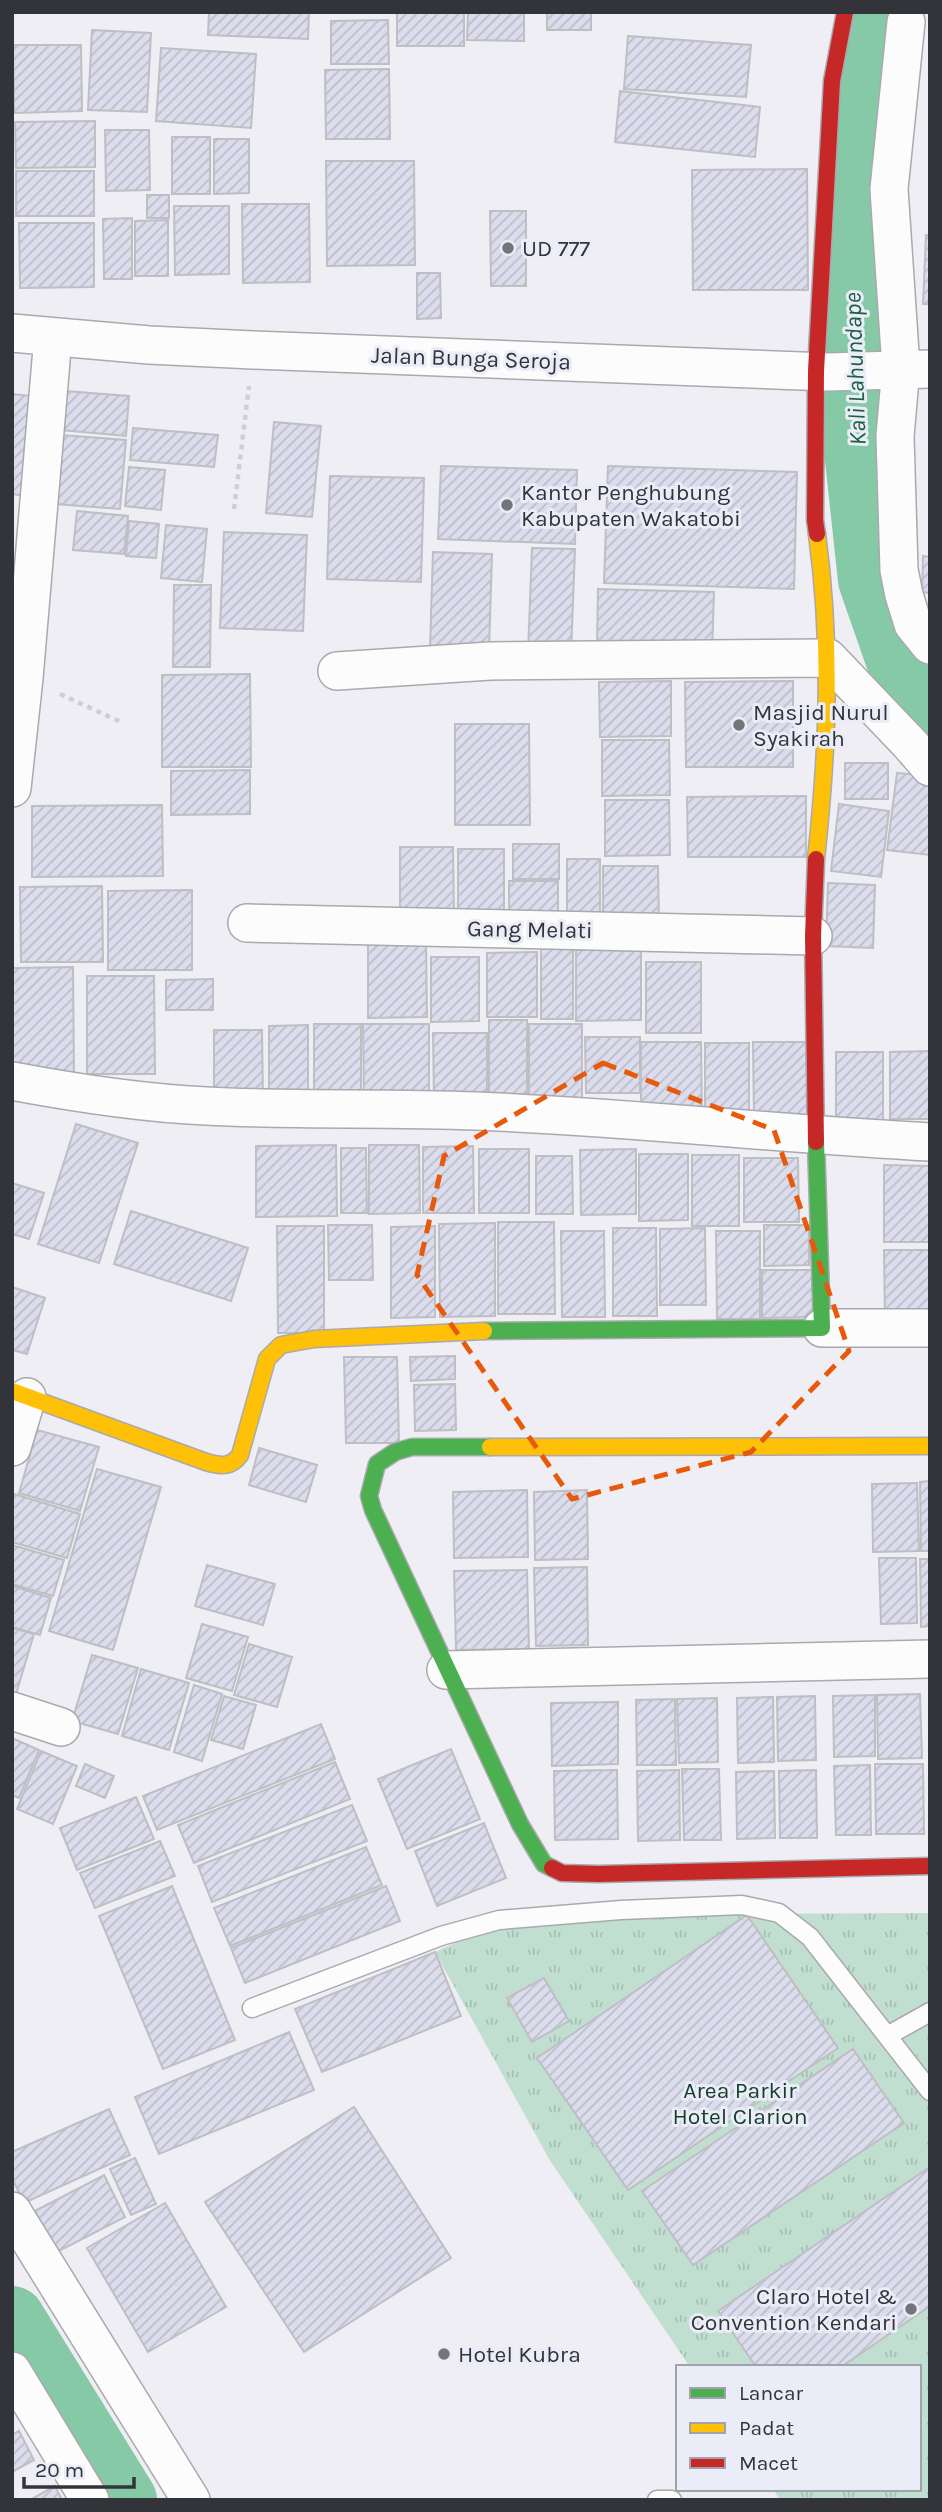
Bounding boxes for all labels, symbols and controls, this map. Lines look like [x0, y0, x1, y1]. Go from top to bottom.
place label: UD 777 [522, 235, 590, 262]
marker: UD 777 [500, 240, 516, 256]
water label: Kali Lahundape [838, 292, 872, 446]
street label: Jalan Bunga Seroja [371, 342, 571, 375]
place label: Kantor Penghubung Kabupaten Wakatobi [521, 479, 741, 532]
marker: Kantor Penghubung Kabupaten Wakatobi [499, 497, 515, 513]
place label: Masjid Nurul Syakirah [753, 699, 889, 752]
marker: Masjid Nurul Syakirah [731, 717, 747, 733]
street label: Gang Melati [467, 915, 593, 944]
park label: Area Parkir Hotel Clarion [672, 2077, 808, 2130]
place label: Claro Hotel & Convention Kendari [691, 2283, 897, 2336]
marker: Claro Hotel & Convention Kendari [903, 2301, 919, 2317]
place label: Hotel Kubra [458, 2341, 581, 2368]
marker: Hotel Kubra [436, 2346, 452, 2362]
legend [676, 2365, 921, 2491]
text: Lancar [739, 2381, 803, 2405]
text: Padat [739, 2416, 794, 2440]
scale bar [24, 2446, 135, 2490]
text: Macet [739, 2451, 798, 2475]
text: 20 m [35, 2458, 84, 2482]

